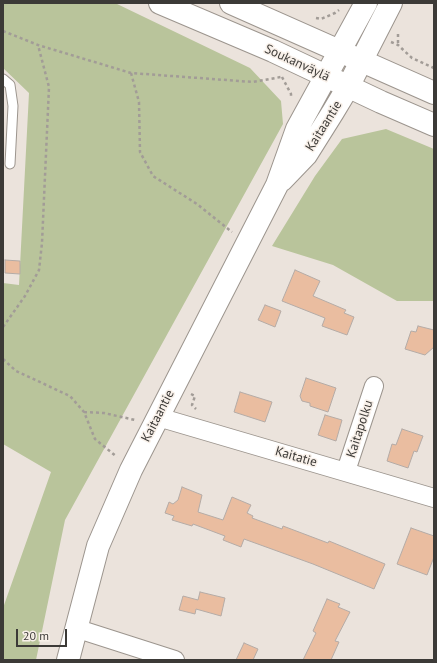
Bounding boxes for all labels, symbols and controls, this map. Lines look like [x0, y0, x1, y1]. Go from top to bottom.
street label: Soukanväylä [262, 41, 332, 85]
street label: Kaitaantie [302, 98, 346, 154]
street label: Kaitaantie [138, 387, 178, 445]
street label: Kaitapolku [343, 398, 377, 460]
street label: Kaitatie [273, 444, 319, 470]
scale bar [18, 621, 69, 647]
text: 20 m [23, 628, 49, 643]

